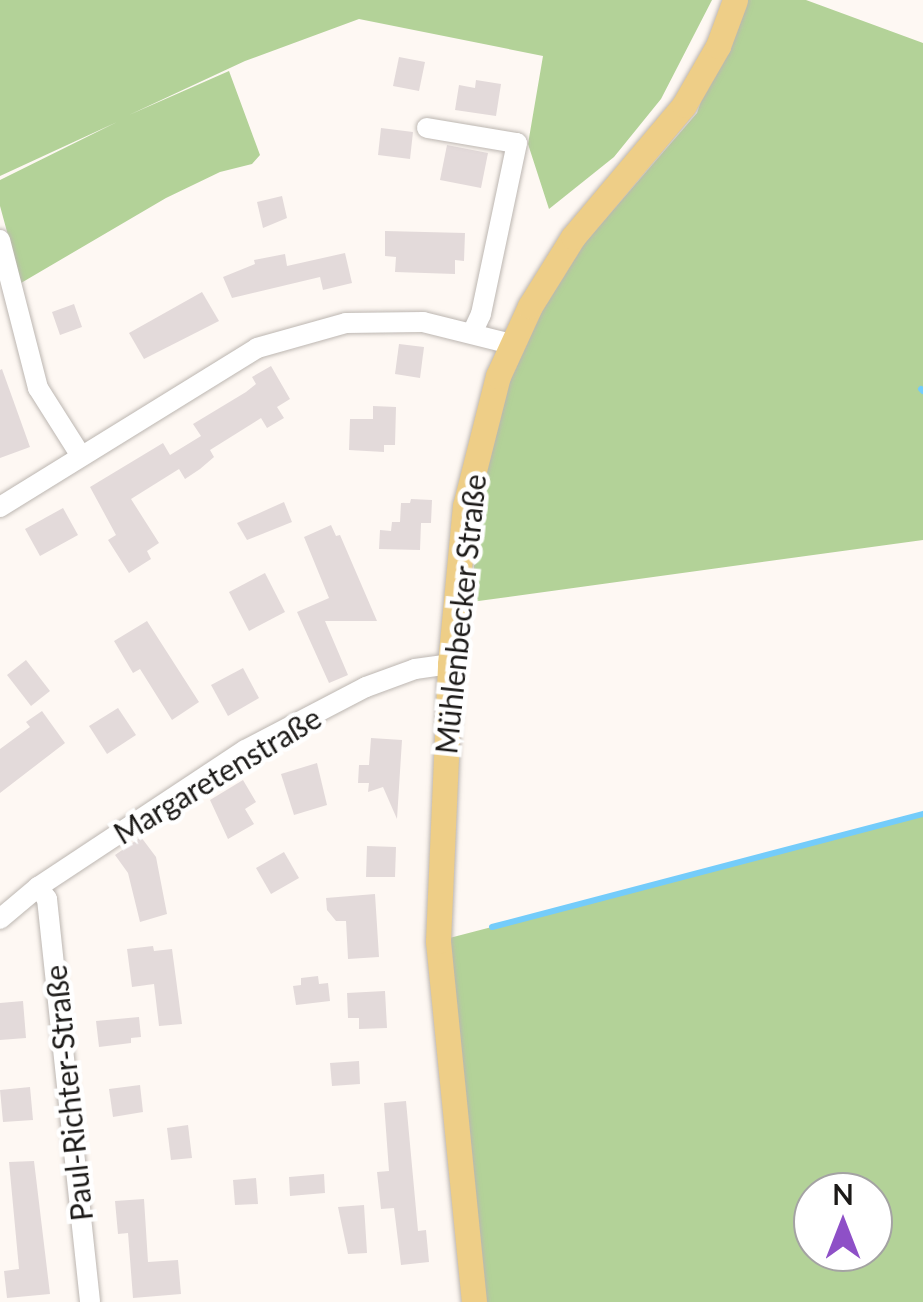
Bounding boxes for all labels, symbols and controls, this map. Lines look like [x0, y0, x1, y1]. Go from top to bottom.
street label: Mühlenbecker Straße [427, 472, 493, 756]
street label: Margaretenstraße [107, 699, 327, 851]
street label: Paul-Richter-Straße [37, 963, 99, 1223]
north arrow [793, 1172, 893, 1272]
text: N [832, 1177, 854, 1211]

